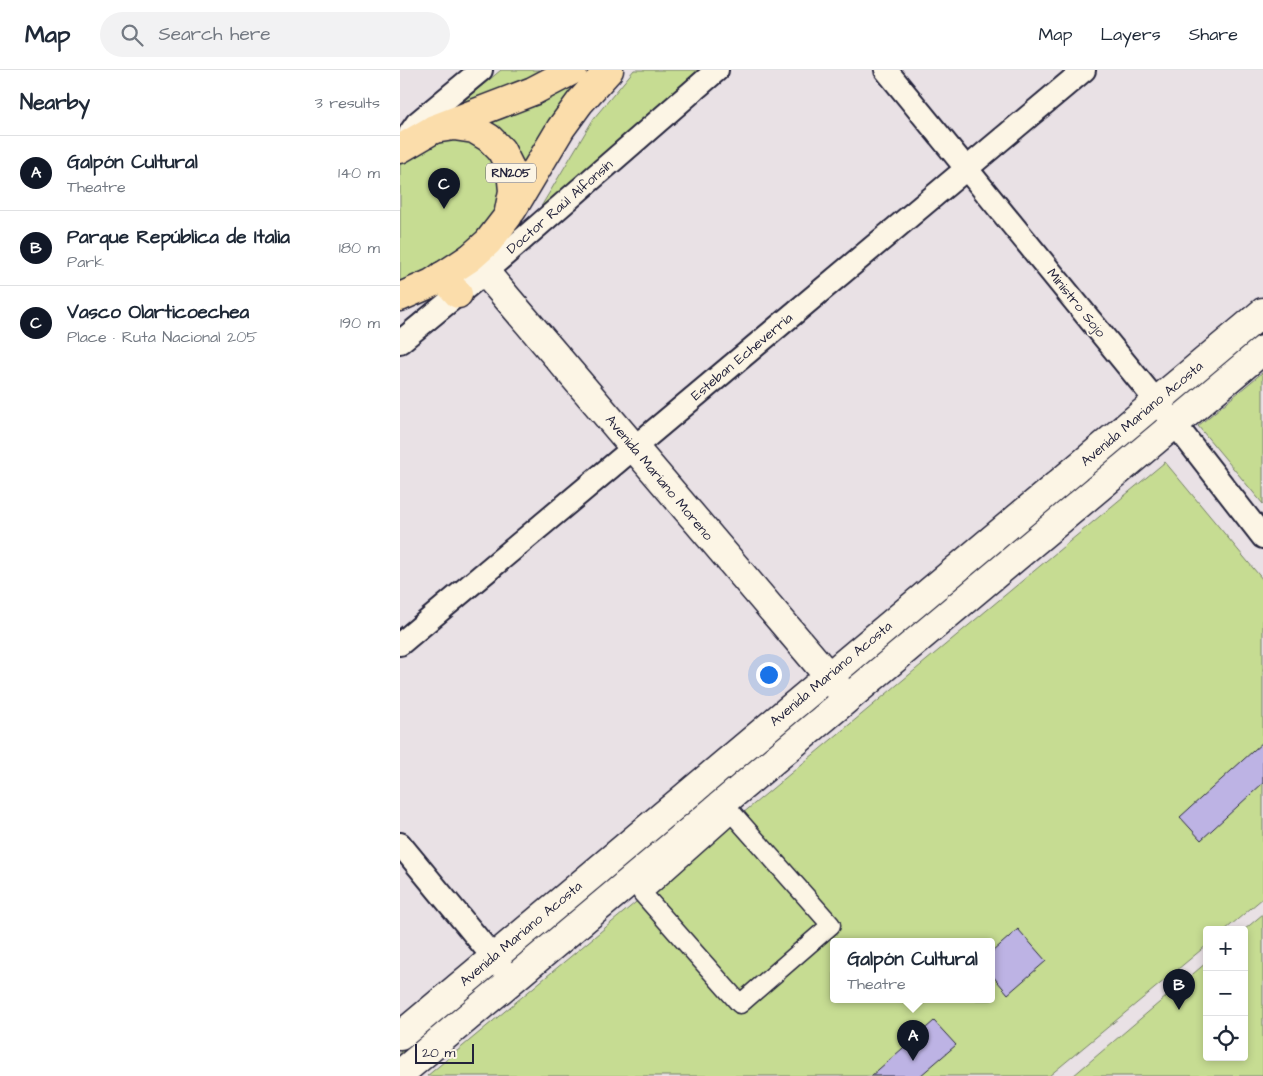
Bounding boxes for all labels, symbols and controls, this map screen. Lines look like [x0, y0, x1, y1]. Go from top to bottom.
search box [100, 12, 450, 57]
text: Map [25, 18, 70, 52]
icon: search [118, 21, 146, 49]
text: Search here [158, 21, 271, 48]
text: Map [1038, 22, 1072, 47]
text: Layers [1100, 22, 1161, 47]
text: Share [1189, 22, 1238, 47]
text: Nearby [20, 88, 90, 117]
text: 3 results [315, 92, 380, 114]
text: Galpón Cultural [67, 149, 198, 176]
street label: Doctor Raúl Alfonsín [502, 155, 618, 259]
text: A [31, 162, 41, 184]
text: 140 m [338, 162, 380, 184]
road number: RN205 [486, 164, 536, 182]
pin: C [428, 168, 460, 209]
text: Theatre [67, 176, 126, 198]
text: Parque República de Italia [67, 224, 290, 251]
text: B [30, 237, 42, 259]
text: 180 m [339, 237, 380, 259]
text: Park [67, 251, 104, 273]
street label: Ministro Sojo [1042, 264, 1110, 342]
text: Vasco Olarticoechea [67, 299, 249, 326]
street label: Esteban Echeverría [687, 308, 797, 406]
text: C [30, 312, 42, 334]
text: 190 m [340, 312, 380, 334]
text: Place · Ruta Nacional 205 [67, 326, 258, 348]
street label: Avenida Mariano Acosta [1076, 357, 1208, 471]
street label: Avenida Mariano Moreno [600, 411, 718, 545]
street label: Avenida Mariano Acosta [765, 617, 897, 731]
your location [756, 662, 782, 688]
street label: Avenida Mariano Acosta [455, 877, 587, 991]
map controls [1203, 926, 1248, 1061]
button: + [1203, 926, 1248, 971]
popup [830, 938, 995, 1003]
text: Galpón Cultural [847, 946, 978, 973]
pin: B [1163, 969, 1195, 1010]
button: − [1203, 971, 1248, 1016]
text: Theatre [847, 973, 906, 995]
button: locate [1203, 1016, 1248, 1061]
pin: A [897, 1020, 929, 1061]
scale bar [415, 1041, 474, 1064]
text: 20 m [422, 1043, 455, 1063]

